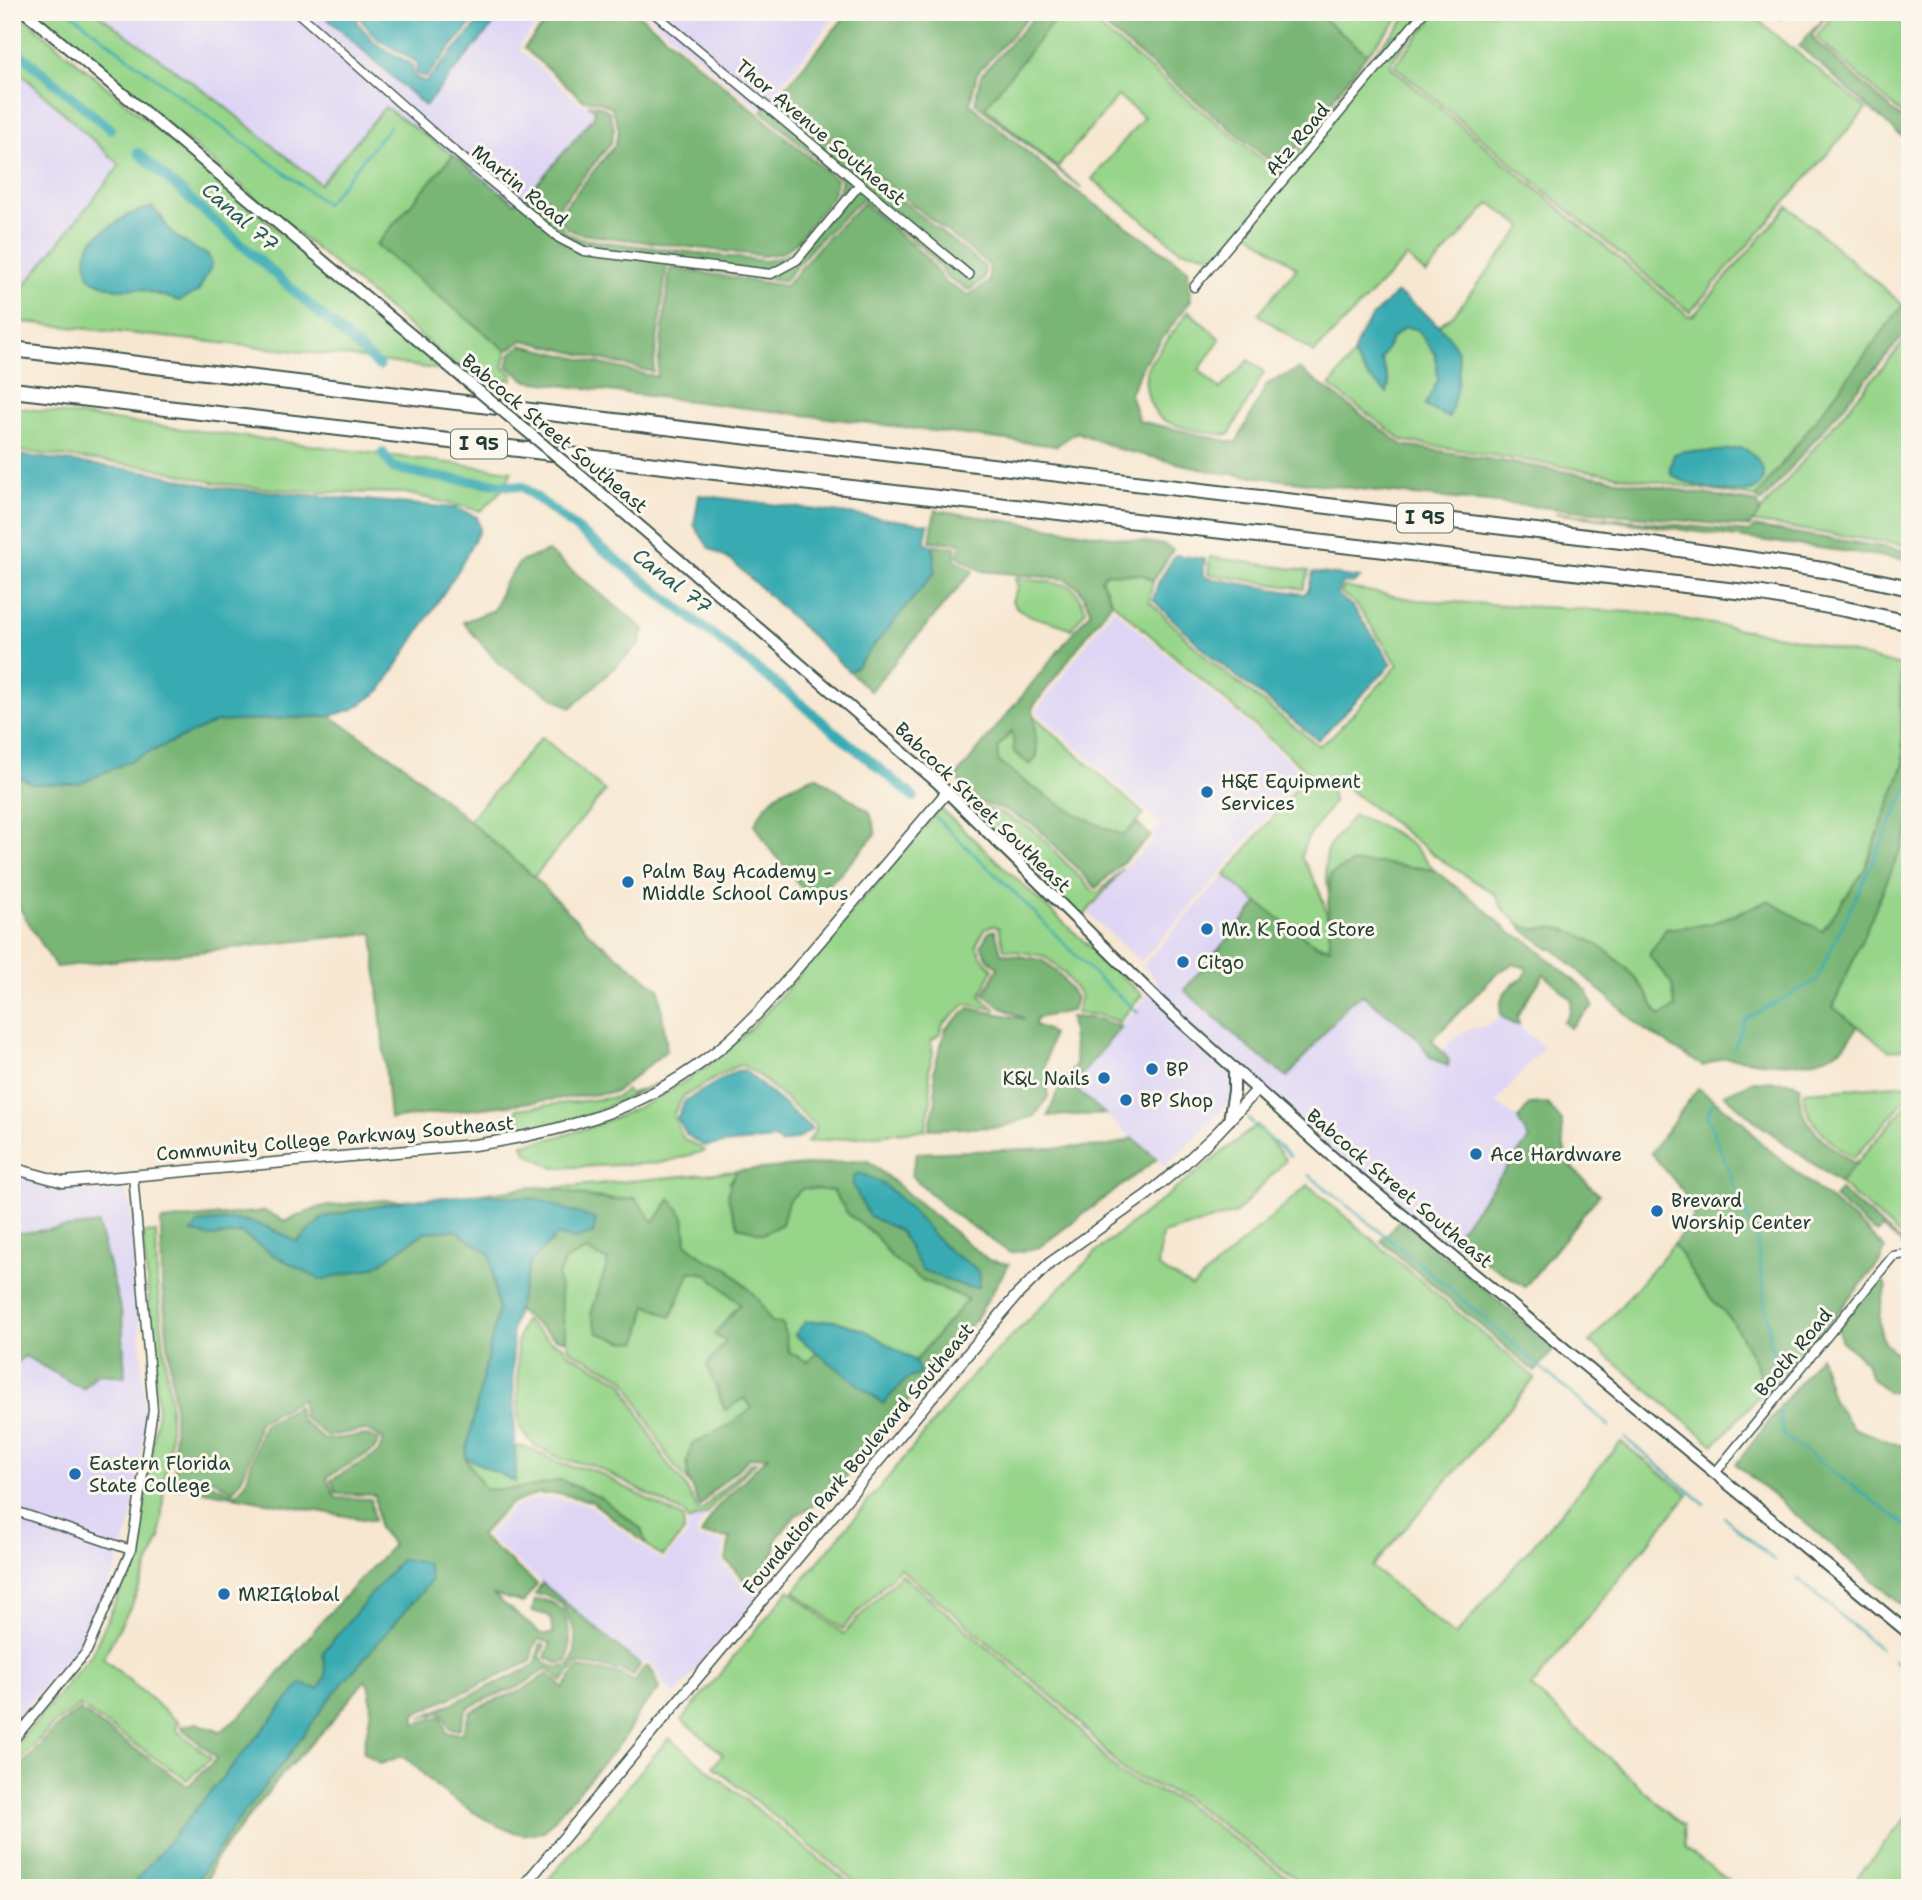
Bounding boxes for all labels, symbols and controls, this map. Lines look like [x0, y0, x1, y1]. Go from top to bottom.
street label: Thor Avenue Southeast [730, 54, 911, 211]
street label: Atz Road [1260, 98, 1335, 181]
street label: Martin Road [466, 139, 573, 232]
water label: Canal 77 [196, 176, 284, 258]
street label: Babcock Street Southeast [456, 348, 653, 519]
road number: I 95 [451, 430, 507, 458]
road number: I 95 [1397, 504, 1453, 532]
water label: Canal 77 [627, 541, 717, 621]
street label: Babcock Street Southeast [889, 717, 1076, 898]
place label: H&E Equipment Services [1221, 769, 1361, 816]
marker: H&E Equipment Services [1199, 784, 1215, 800]
place label: Palm Bay Academy - Middle School Campus [642, 859, 849, 906]
marker: Palm Bay Academy - Middle School Campus [620, 874, 636, 890]
place label: Mr. K Food Store [1221, 917, 1375, 942]
marker: Mr. K Food Store [1199, 921, 1215, 937]
place label: Citgo [1197, 950, 1244, 975]
marker: Citgo [1175, 954, 1191, 970]
place label: BP [1166, 1057, 1189, 1082]
marker: BP [1144, 1061, 1160, 1077]
place label: K&L Nails [1003, 1066, 1090, 1091]
marker: K&L Nails [1096, 1070, 1112, 1086]
place label: BP Shop [1140, 1088, 1213, 1113]
marker: BP Shop [1118, 1092, 1134, 1108]
street label: Babcock Street Southeast [1301, 1103, 1498, 1274]
street label: Community College Parkway Southeast [155, 1110, 515, 1167]
place label: Ace Hardware [1490, 1142, 1622, 1167]
marker: Ace Hardware [1468, 1146, 1484, 1162]
place label: Brevard Worship Center [1671, 1188, 1812, 1235]
marker: Brevard Worship Center [1649, 1203, 1665, 1219]
street label: Booth Road [1749, 1303, 1838, 1402]
street label: Foundation Park Boulevard Southeast [737, 1317, 980, 1599]
place label: Eastern Florida State College [89, 1451, 230, 1498]
marker: Eastern Florida State College [67, 1466, 83, 1482]
place label: MRIGlobal [238, 1582, 340, 1607]
marker: MRIGlobal [216, 1586, 232, 1602]

